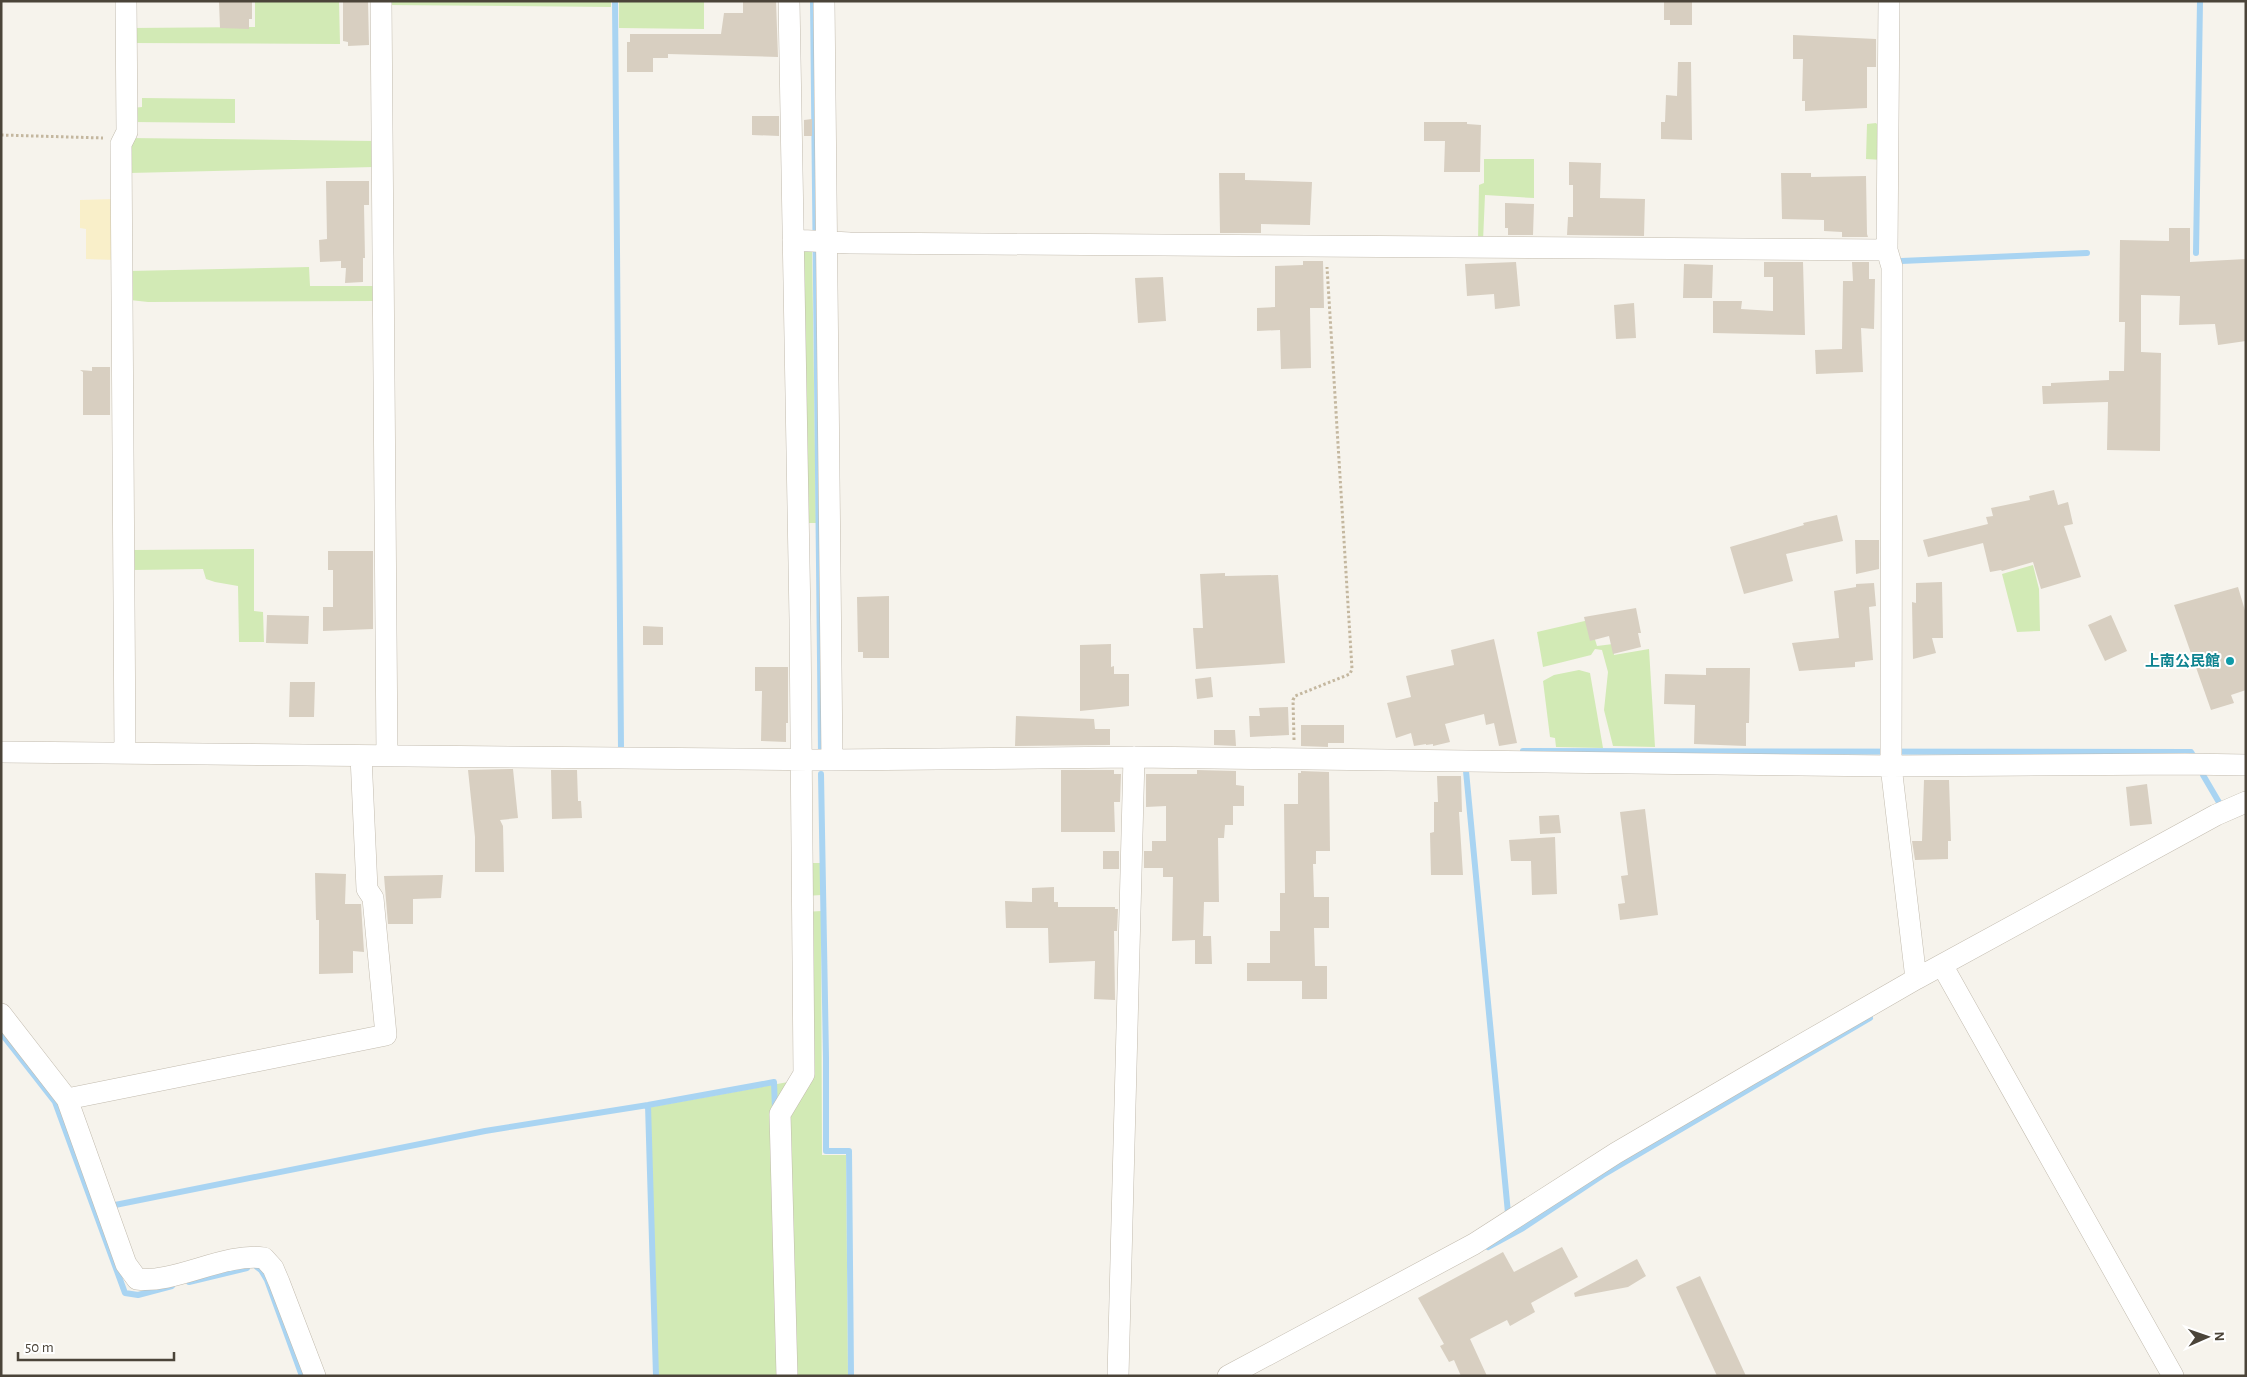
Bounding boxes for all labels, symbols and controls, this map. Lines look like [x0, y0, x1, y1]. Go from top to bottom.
place label: 上南公民館 [2145, 653, 2220, 669]
marker: 上南公民館 [2224, 655, 2236, 667]
north arrow [2182, 1312, 2232, 1362]
scale bar [18, 1330, 174, 1362]
text: N [2212, 1331, 2226, 1342]
text: 50 m [25, 1340, 54, 1355]

